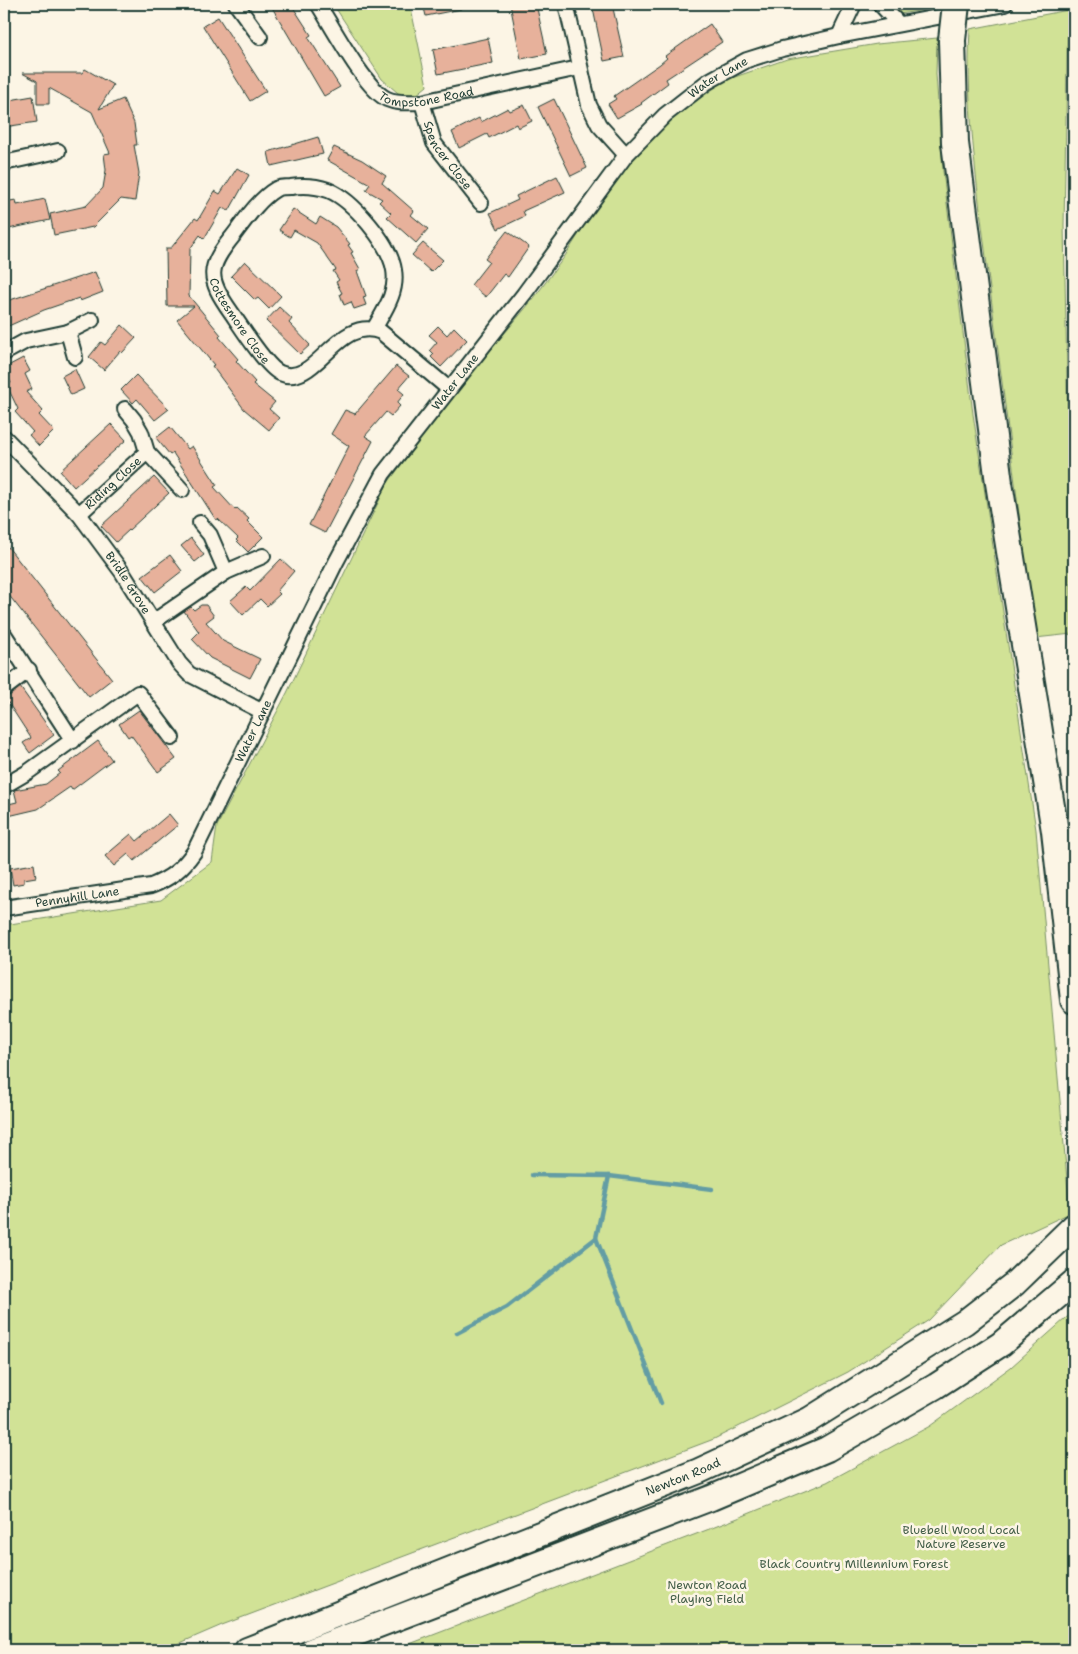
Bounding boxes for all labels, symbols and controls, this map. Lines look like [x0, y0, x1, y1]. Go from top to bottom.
street label: Water Lane [685, 53, 751, 102]
street label: Tompstone Road [375, 83, 475, 110]
street label: Spencer Close [420, 119, 476, 193]
street label: Cottesmore Close [206, 276, 274, 368]
street label: Water Lane [428, 350, 482, 413]
street label: Riding Close [81, 453, 145, 513]
street label: Bridle Grove [102, 548, 154, 617]
street label: Water Lane [231, 697, 275, 765]
street label: Pennyhill Lane [34, 883, 120, 911]
street label: Newton Road [643, 1454, 723, 1499]
park label: Bluebell Wood Local Nature Reserve [902, 1522, 1020, 1552]
park label: Black Country Millennium Forest [760, 1556, 948, 1572]
park label: Newton Road Playing Field [667, 1577, 747, 1607]

